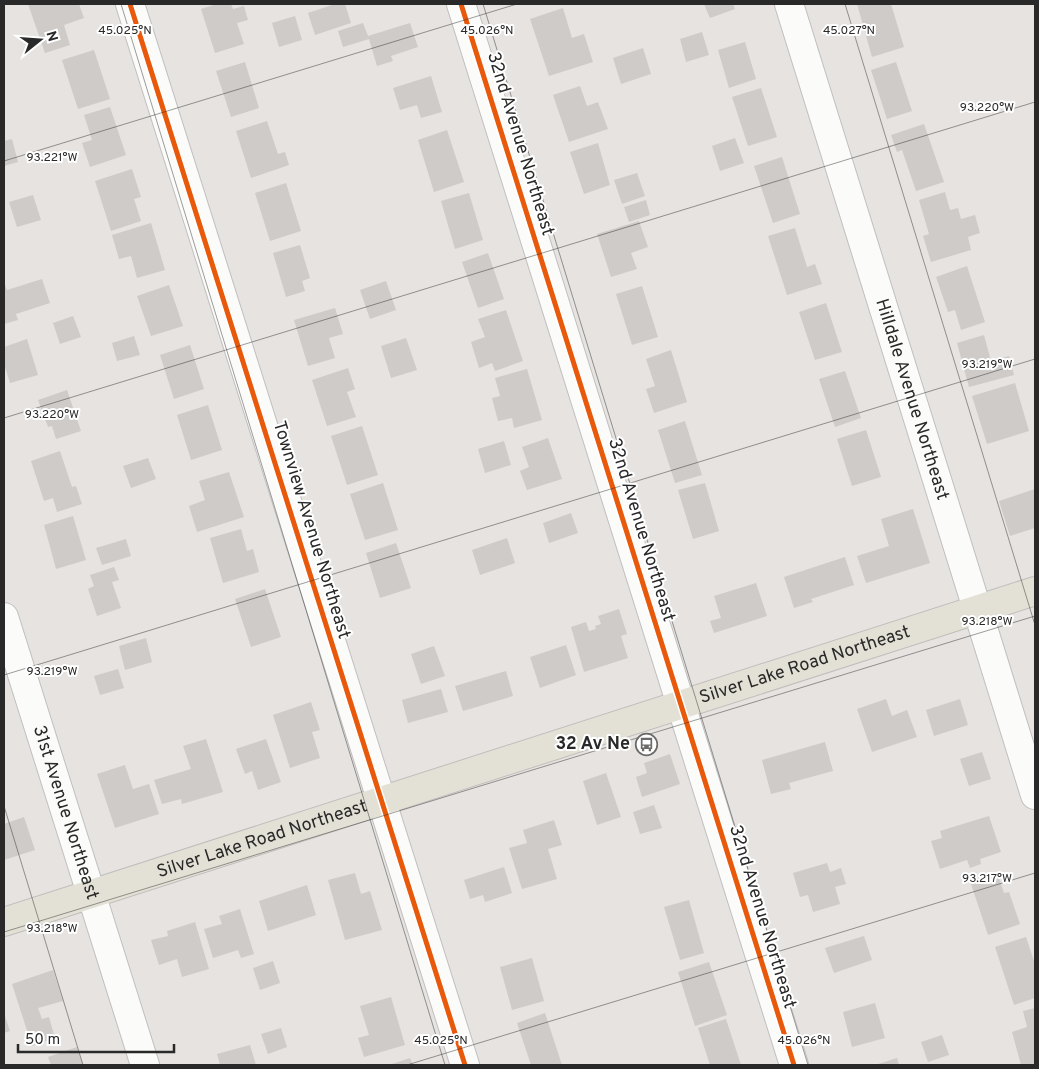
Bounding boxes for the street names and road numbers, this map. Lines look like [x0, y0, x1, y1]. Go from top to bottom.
street label: 32nd Avenue Northeast [481, 49, 559, 239]
street label: Hilldale Avenue Northeast [870, 296, 954, 503]
street label: Townview Avenue Northeast [267, 418, 355, 642]
street label: 32nd Avenue Northeast [602, 435, 680, 625]
street label: Silver Lake Road Northeast [697, 620, 913, 709]
street label: 31st Avenue Northeast [27, 723, 104, 902]
street label: Silver Lake Road Northeast [154, 795, 370, 884]
street label: 32nd Avenue Northeast [723, 822, 801, 1012]

